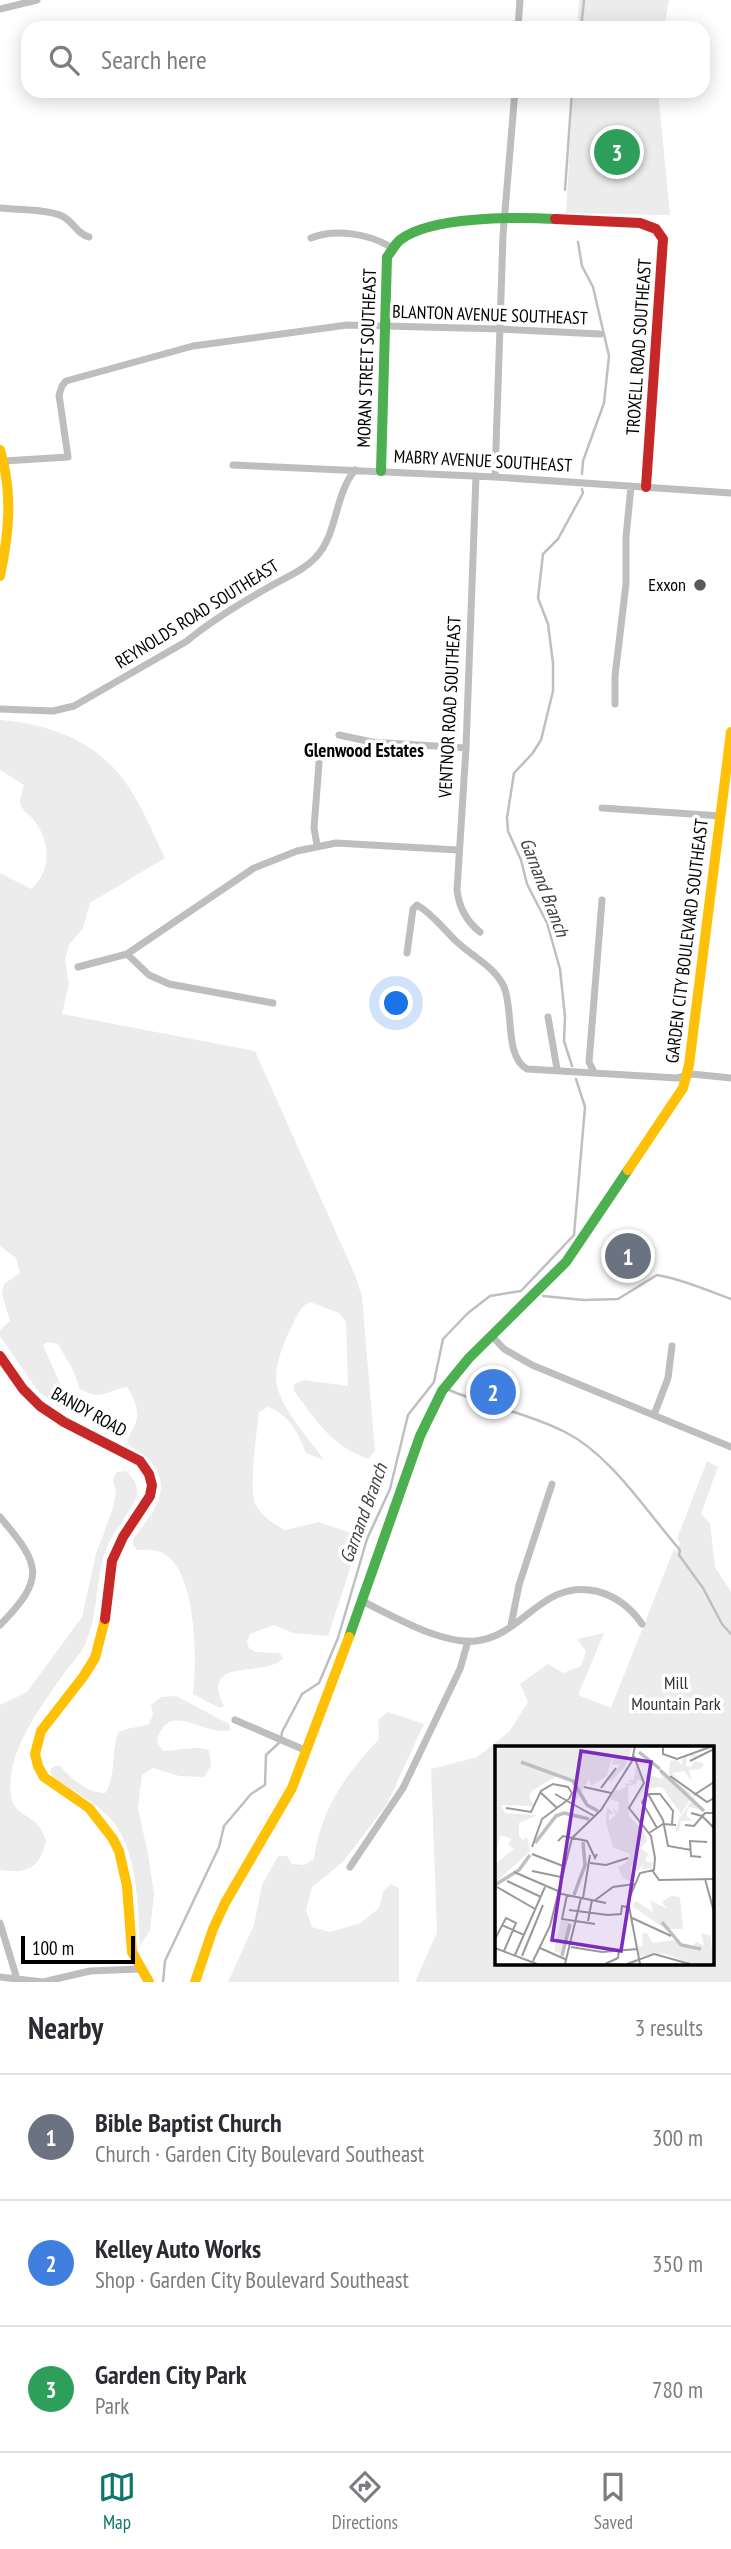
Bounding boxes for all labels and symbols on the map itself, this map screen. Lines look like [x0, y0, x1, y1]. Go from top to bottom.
pin: 3 [594, 126, 640, 178]
street label: TROXELL ROAD SOUTHEAST [621, 258, 656, 436]
street label: MORAN STREET SOUTHEAST [352, 268, 381, 448]
street label: BLANTON AVENUE SOUTHEAST [392, 300, 588, 329]
street label: MABRY AVENUE SOUTHEAST [393, 444, 573, 477]
street label: REYNOLDS ROAD SOUTHEAST [111, 554, 283, 673]
place label: Exxon [648, 573, 686, 596]
marker: Exxon [692, 577, 708, 593]
street label: VENTNOR ROAD SOUTHEAST [433, 616, 466, 799]
district label: Glenwood Estates [304, 738, 424, 762]
street label: GARDEN CITY BOULEVARD SOUTHEAST [660, 817, 713, 1064]
water label: Garnand Branch [515, 834, 575, 941]
your location [379, 986, 413, 1020]
pin: 1 [605, 1230, 651, 1282]
pin: 2 [470, 1366, 516, 1418]
street label: BANDY ROAD [47, 1381, 131, 1442]
water label: Garnand Branch [334, 1459, 393, 1566]
park label: Mill Mountain Park [631, 1671, 721, 1715]
inset map [495, 1746, 714, 1965]
scale bar [21, 1933, 135, 1965]

